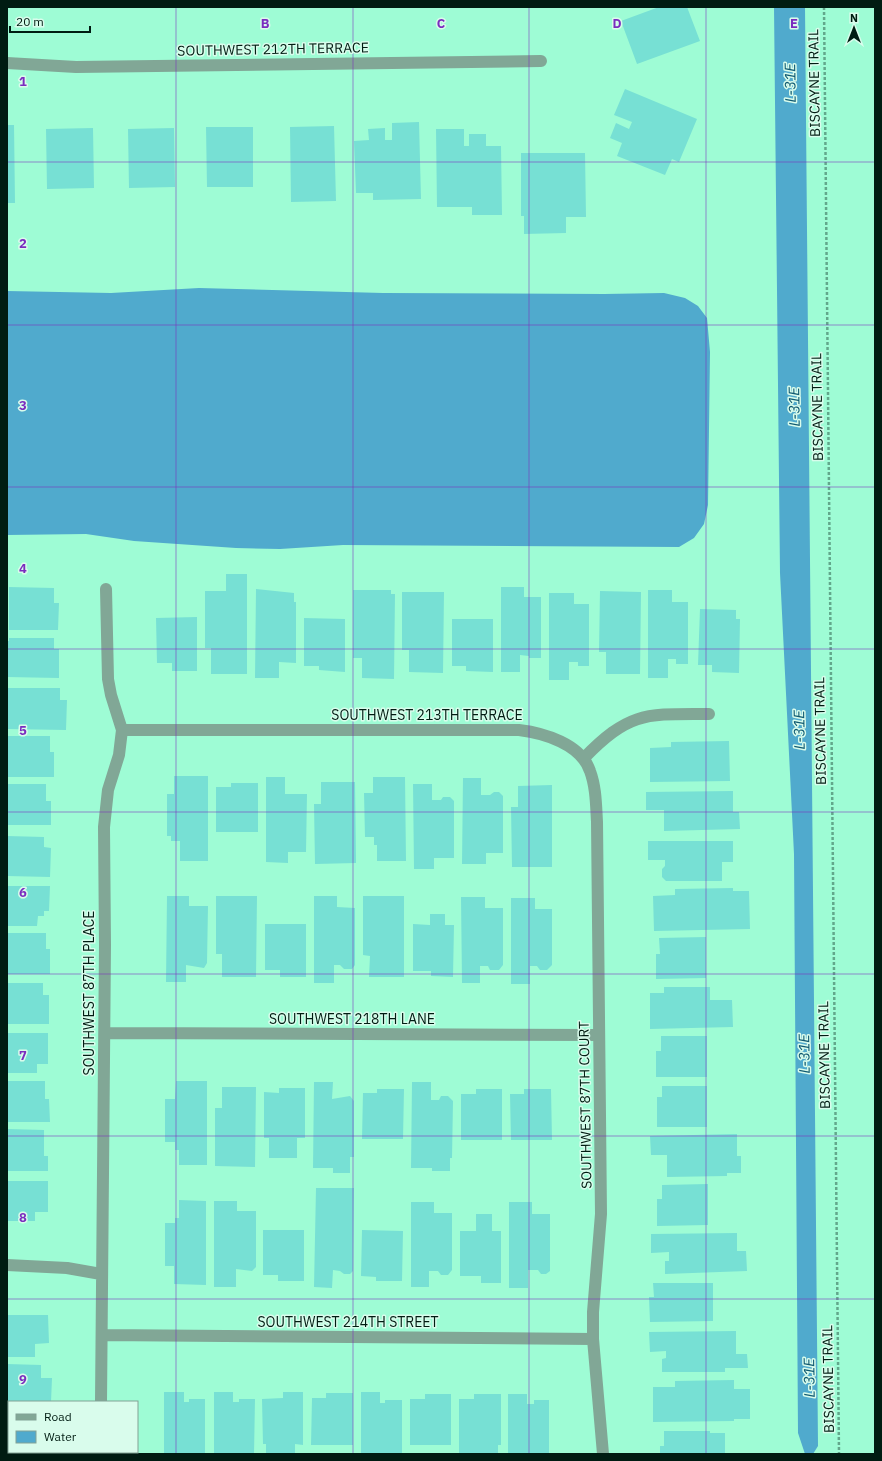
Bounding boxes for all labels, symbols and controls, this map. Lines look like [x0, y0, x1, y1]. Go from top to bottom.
scale bar [10, 8, 90, 34]
north arrow [834, 8, 874, 48]
text: N [850, 11, 858, 25]
text: 20 m [16, 14, 44, 29]
text: B [261, 15, 270, 32]
text: C [437, 15, 446, 32]
text: D [612, 15, 622, 32]
text: E [790, 15, 798, 32]
street label: BISCAYNE TRAIL [804, 29, 824, 137]
street label: SOUTHWEST 212TH TERRACE [177, 38, 369, 60]
water label: L-31E [780, 63, 800, 103]
text: 1 [19, 73, 27, 90]
text: 2 [19, 235, 27, 252]
street label: BISCAYNE TRAIL [807, 353, 827, 461]
water label: L-31E [784, 387, 804, 427]
text: 3 [19, 397, 27, 414]
text: 4 [19, 560, 27, 577]
street label: BISCAYNE TRAIL [810, 677, 830, 785]
street label: SOUTHWEST 213TH TERRACE [331, 706, 523, 724]
water label: L-31E [789, 710, 809, 750]
text: 5 [19, 722, 27, 739]
text: 6 [19, 884, 27, 901]
street label: SOUTHWEST 87TH PLACE [80, 911, 98, 1075]
street label: BISCAYNE TRAIL [814, 1001, 834, 1109]
street label: SOUTHWEST 218TH LANE [269, 1010, 435, 1028]
street label: SOUTHWEST 87TH COURT [575, 1021, 595, 1189]
water label: L-31E [794, 1034, 814, 1074]
text: 7 [19, 1047, 27, 1064]
text: 8 [19, 1209, 27, 1226]
street label: SOUTHWEST 214TH STREET [257, 1313, 439, 1331]
street label: BISCAYNE TRAIL [818, 1325, 838, 1433]
water label: L-31E [799, 1358, 819, 1398]
text: 9 [19, 1371, 27, 1388]
legend [8, 1401, 138, 1453]
text: Road [44, 1409, 72, 1424]
text: Water [44, 1429, 77, 1444]

